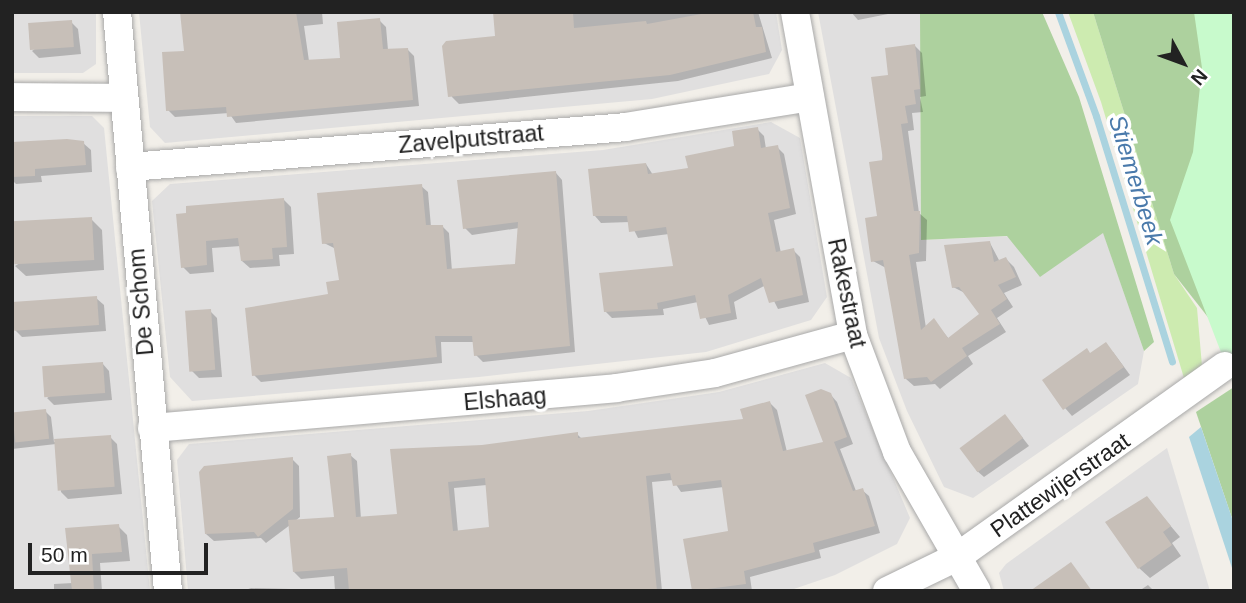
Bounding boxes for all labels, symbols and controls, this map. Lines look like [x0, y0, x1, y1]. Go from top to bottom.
north arrow [1148, 28, 1218, 98]
text: N [1187, 65, 1212, 89]
water label: Stiemerbeek [1103, 111, 1169, 249]
street label: Zavelputstraat [397, 119, 545, 159]
street label: Rakestraat [822, 236, 872, 350]
street label: De Schom [123, 247, 159, 357]
street label: Elshaag [462, 382, 548, 416]
street label: Plattewijerstraat [985, 427, 1135, 543]
scale bar [32, 530, 212, 574]
text: 50 m [41, 543, 88, 566]

